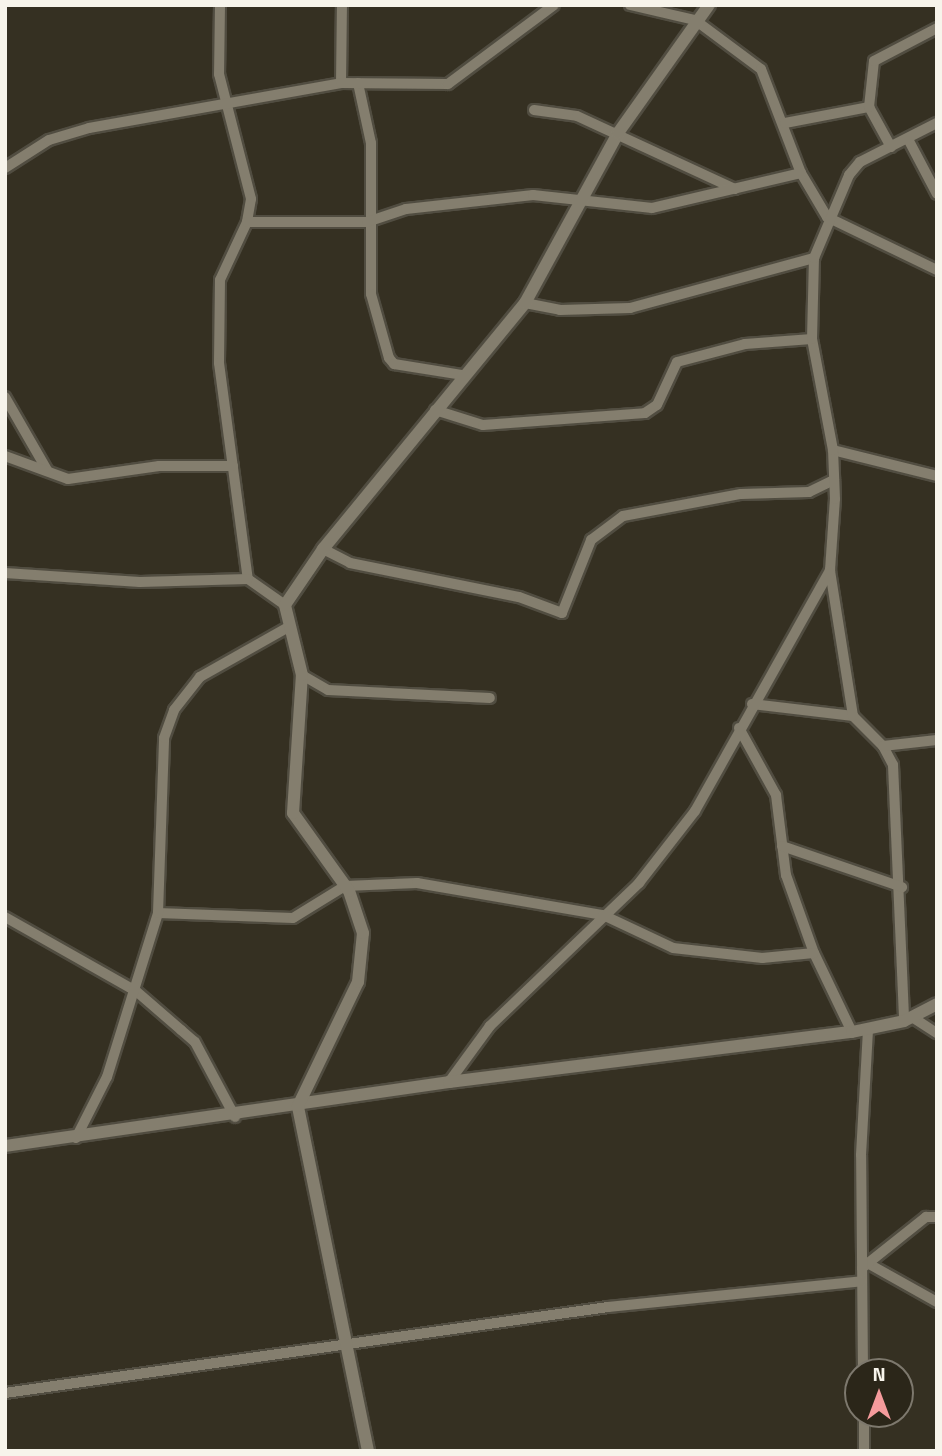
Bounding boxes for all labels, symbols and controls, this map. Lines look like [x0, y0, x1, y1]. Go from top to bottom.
north arrow [844, 1358, 914, 1428]
text: N [872, 1359, 886, 1388]

